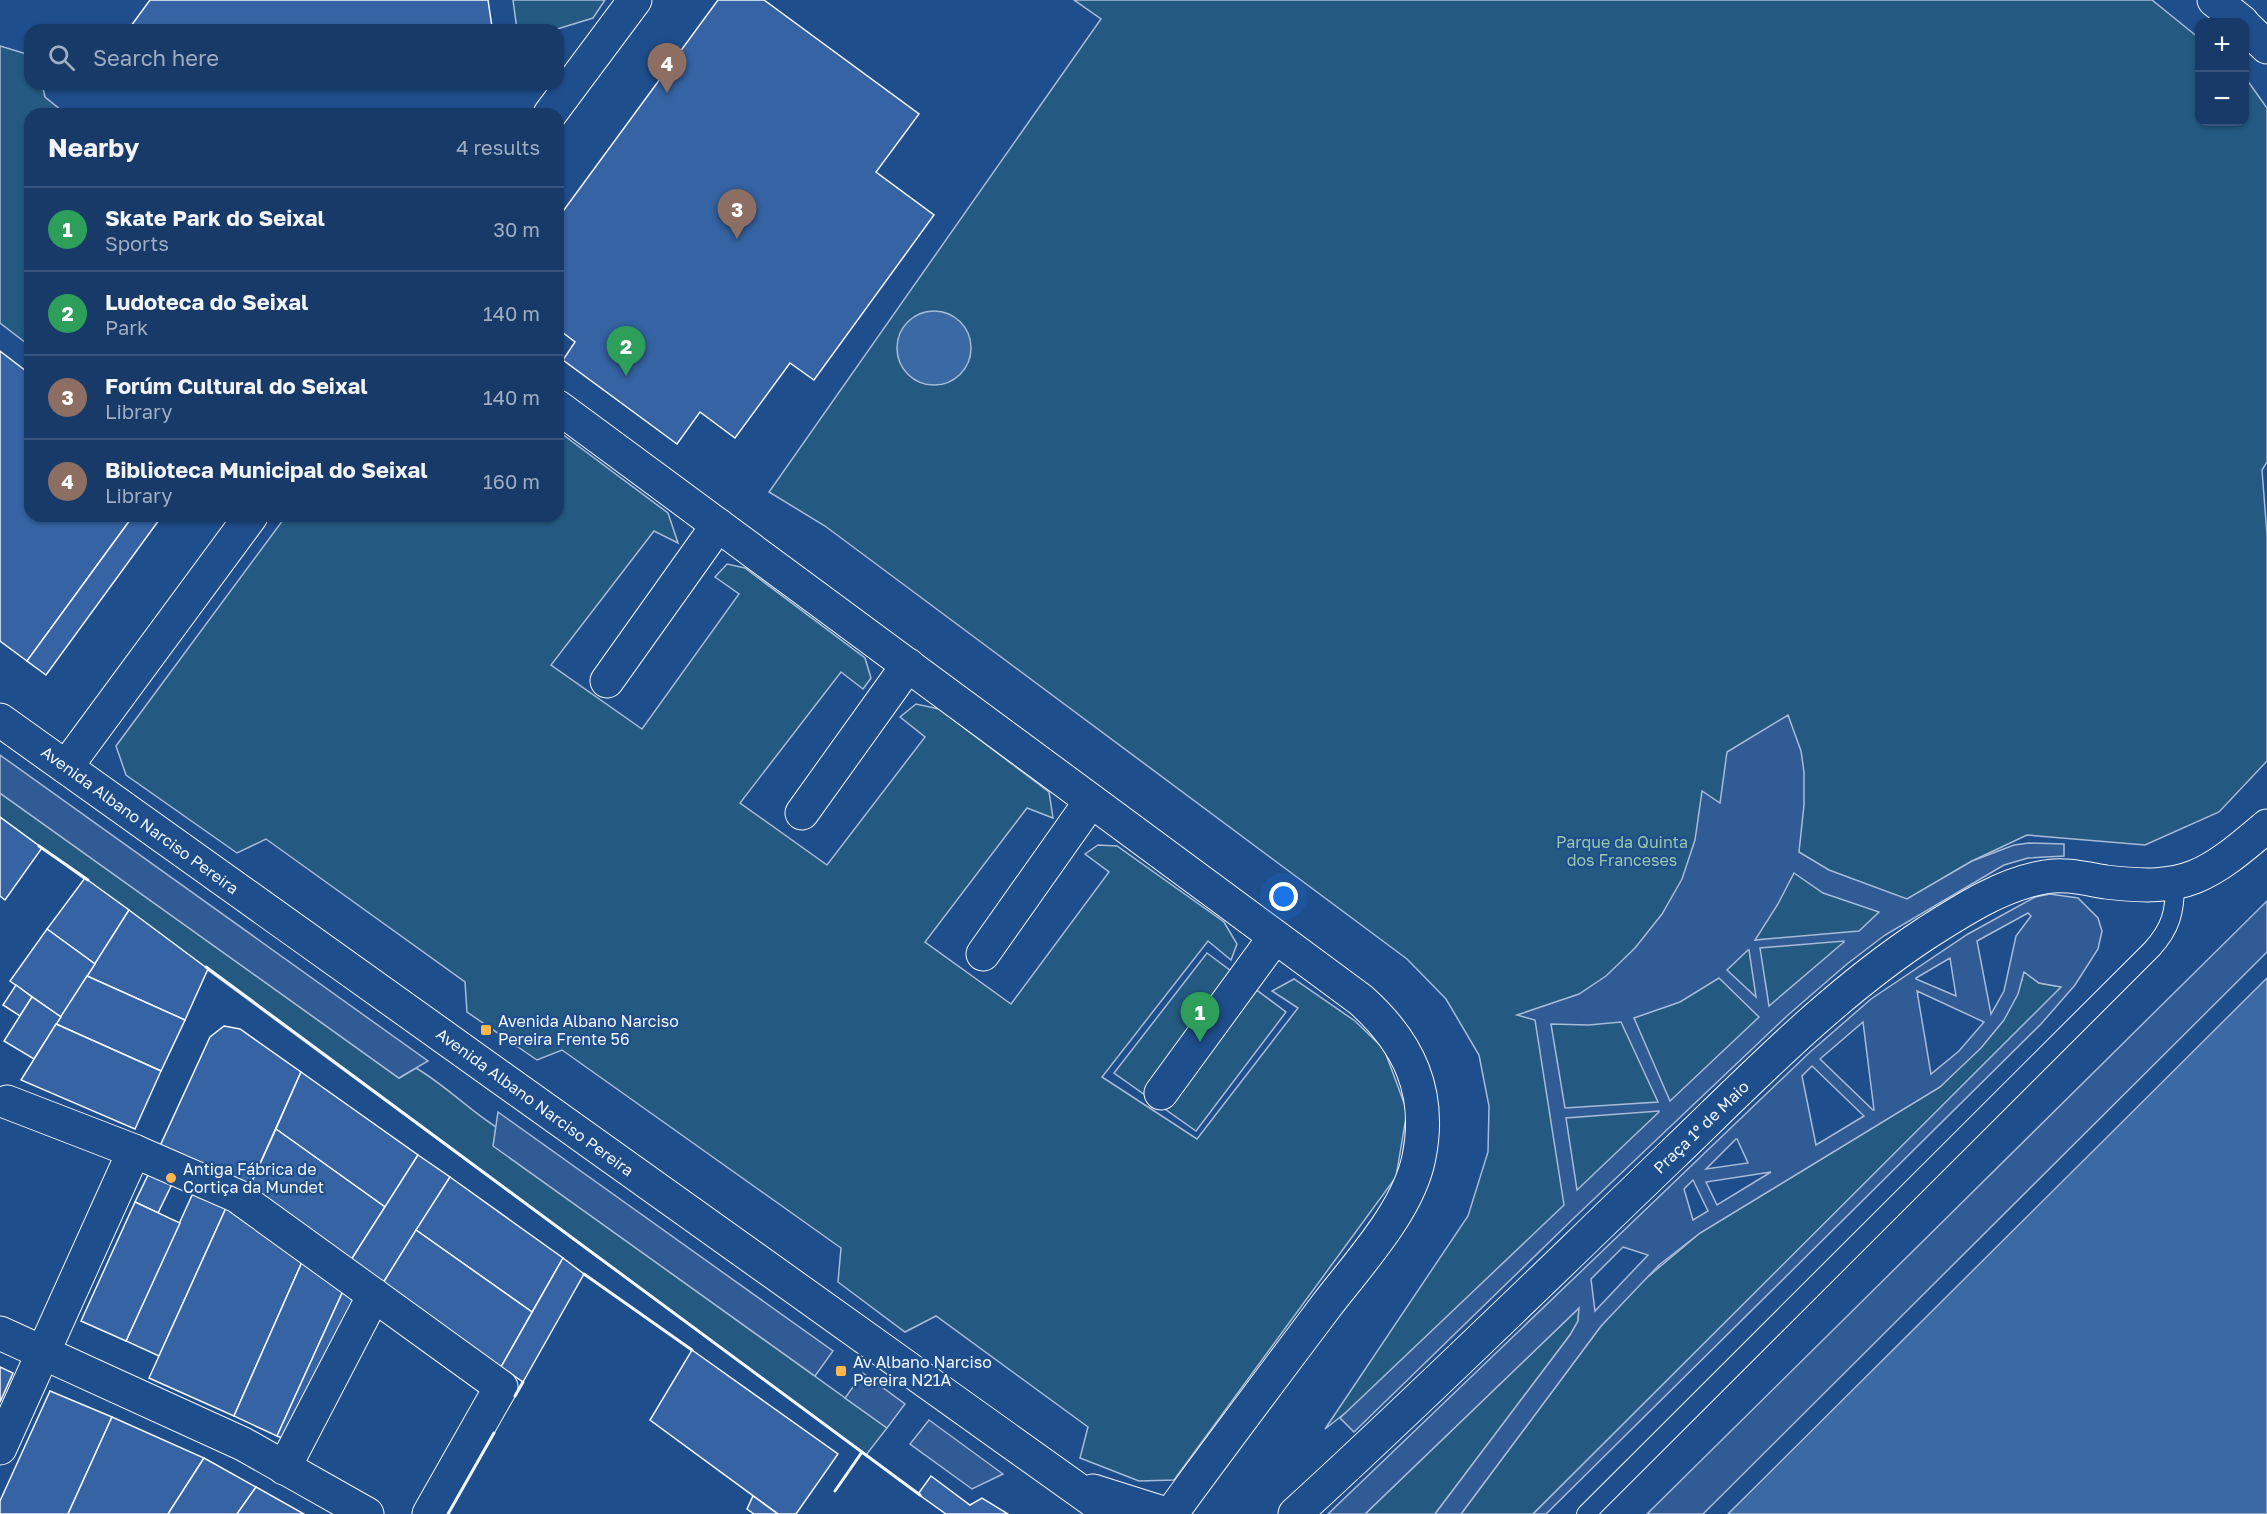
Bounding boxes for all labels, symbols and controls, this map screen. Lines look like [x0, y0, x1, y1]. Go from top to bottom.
map controls [2195, 18, 2249, 126]
button: + [2195, 18, 2249, 72]
search box [24, 24, 564, 90]
icon: search [45, 41, 78, 74]
text: Search here [93, 44, 219, 71]
pin: 4 [648, 44, 686, 93]
button: − [2195, 72, 2249, 126]
text: Nearby [48, 132, 139, 163]
text: 4 results [456, 135, 540, 159]
pin: 3 [718, 190, 756, 239]
text: Skate Park do Seixal [105, 204, 325, 231]
text: 1 [62, 217, 73, 241]
text: 30 m [493, 217, 540, 241]
text: Sports [105, 231, 169, 255]
text: Ludoteca do Seixal [105, 288, 308, 315]
text: 2 [61, 301, 74, 325]
text: 140 m [483, 301, 540, 325]
text: Park [105, 315, 148, 339]
pin: 2 [606, 326, 646, 376]
text: Forúm Cultural do Seixal [105, 372, 368, 399]
text: 3 [61, 385, 74, 409]
text: 140 m [483, 385, 540, 409]
text: Library [105, 399, 173, 423]
text: Biblioteca Municipal do Seixal [105, 456, 428, 483]
text: 4 [61, 469, 74, 493]
text: 160 m [483, 469, 540, 493]
text: Library [105, 483, 173, 507]
street label: Avenida Albano Narciso Pereira [37, 742, 243, 898]
park label: Parque da Quinta dos Franceses [1556, 832, 1688, 870]
your location [1269, 882, 1298, 911]
pin: 1 [1180, 992, 1220, 1042]
place label: Avenida Albano Narciso Pereira Frente 56 [498, 1011, 679, 1049]
marker: Avenida Albano Narciso Pereira Frente 56 [479, 1023, 493, 1037]
street label: Avenida Albano Narciso Pereira [432, 1024, 638, 1180]
street label: Praça 1º de Maio [1649, 1076, 1753, 1178]
place label: Antiga Fábrica de Cortiça da Mundet [183, 1159, 324, 1197]
marker: Antiga Fábrica de Cortiça da Mundet [164, 1171, 178, 1185]
place label: Av Albano Narciso Pereira N21A [853, 1352, 992, 1390]
marker: Av Albano Narciso Pereira N21A [834, 1364, 848, 1378]

